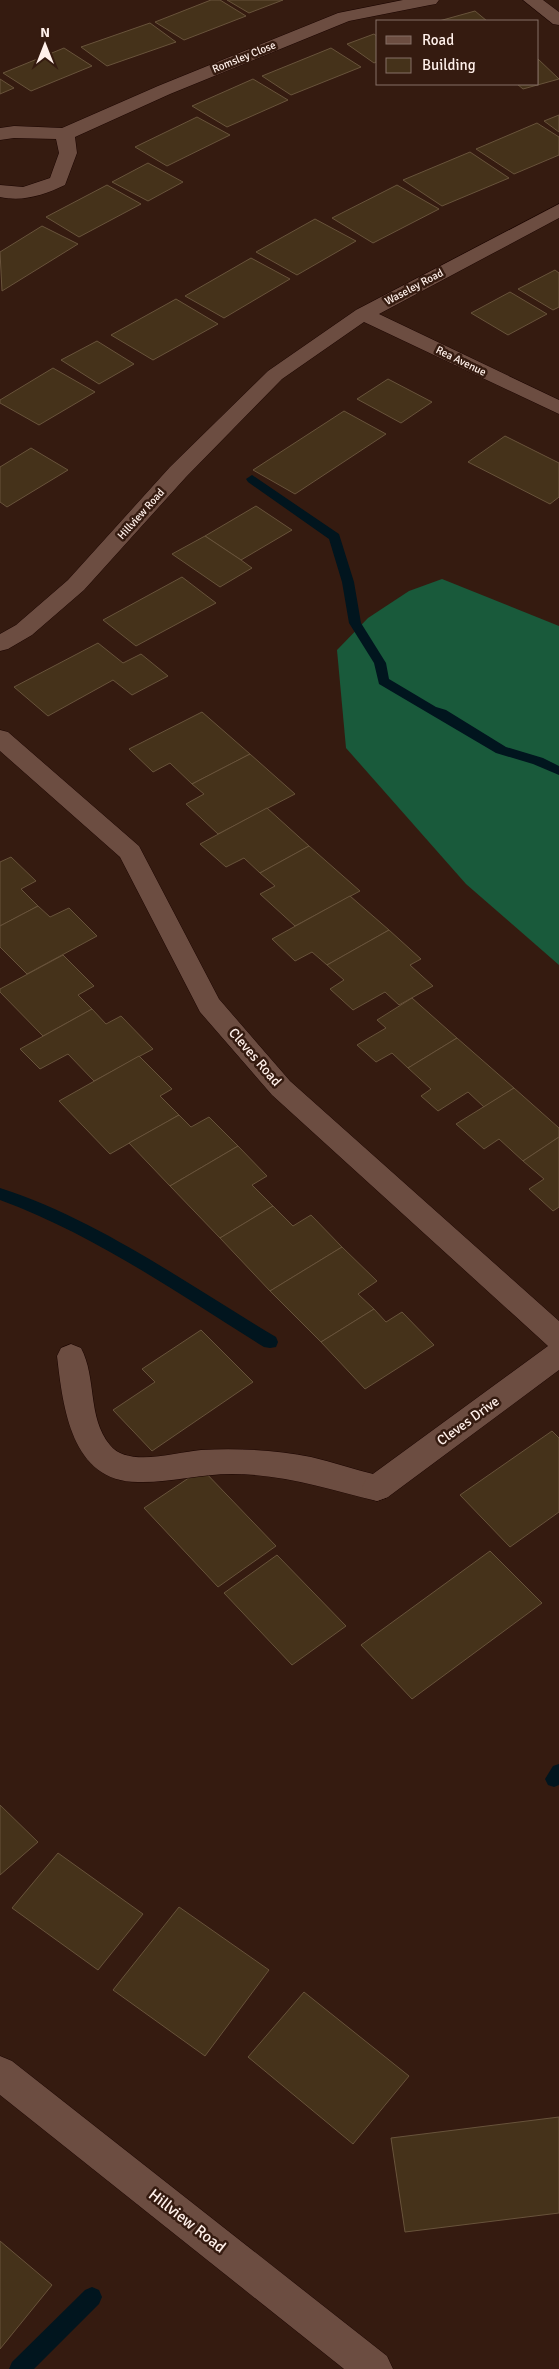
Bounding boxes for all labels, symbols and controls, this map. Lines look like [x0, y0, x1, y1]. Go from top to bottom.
north arrow [20, 20, 70, 70]
legend [376, 20, 539, 85]
text: N [40, 24, 50, 41]
text: Road [422, 31, 454, 49]
street label: Romsley Close [210, 38, 278, 76]
text: Building [422, 56, 476, 74]
street label: Waseley Road [383, 266, 446, 308]
street label: Rea Avenue [434, 343, 488, 379]
street label: Hillview Road [115, 486, 167, 542]
street label: Cleves Road [225, 1024, 285, 1090]
street label: Cleves Drive [433, 1393, 503, 1449]
street label: Hillview Road [144, 2185, 230, 2257]

